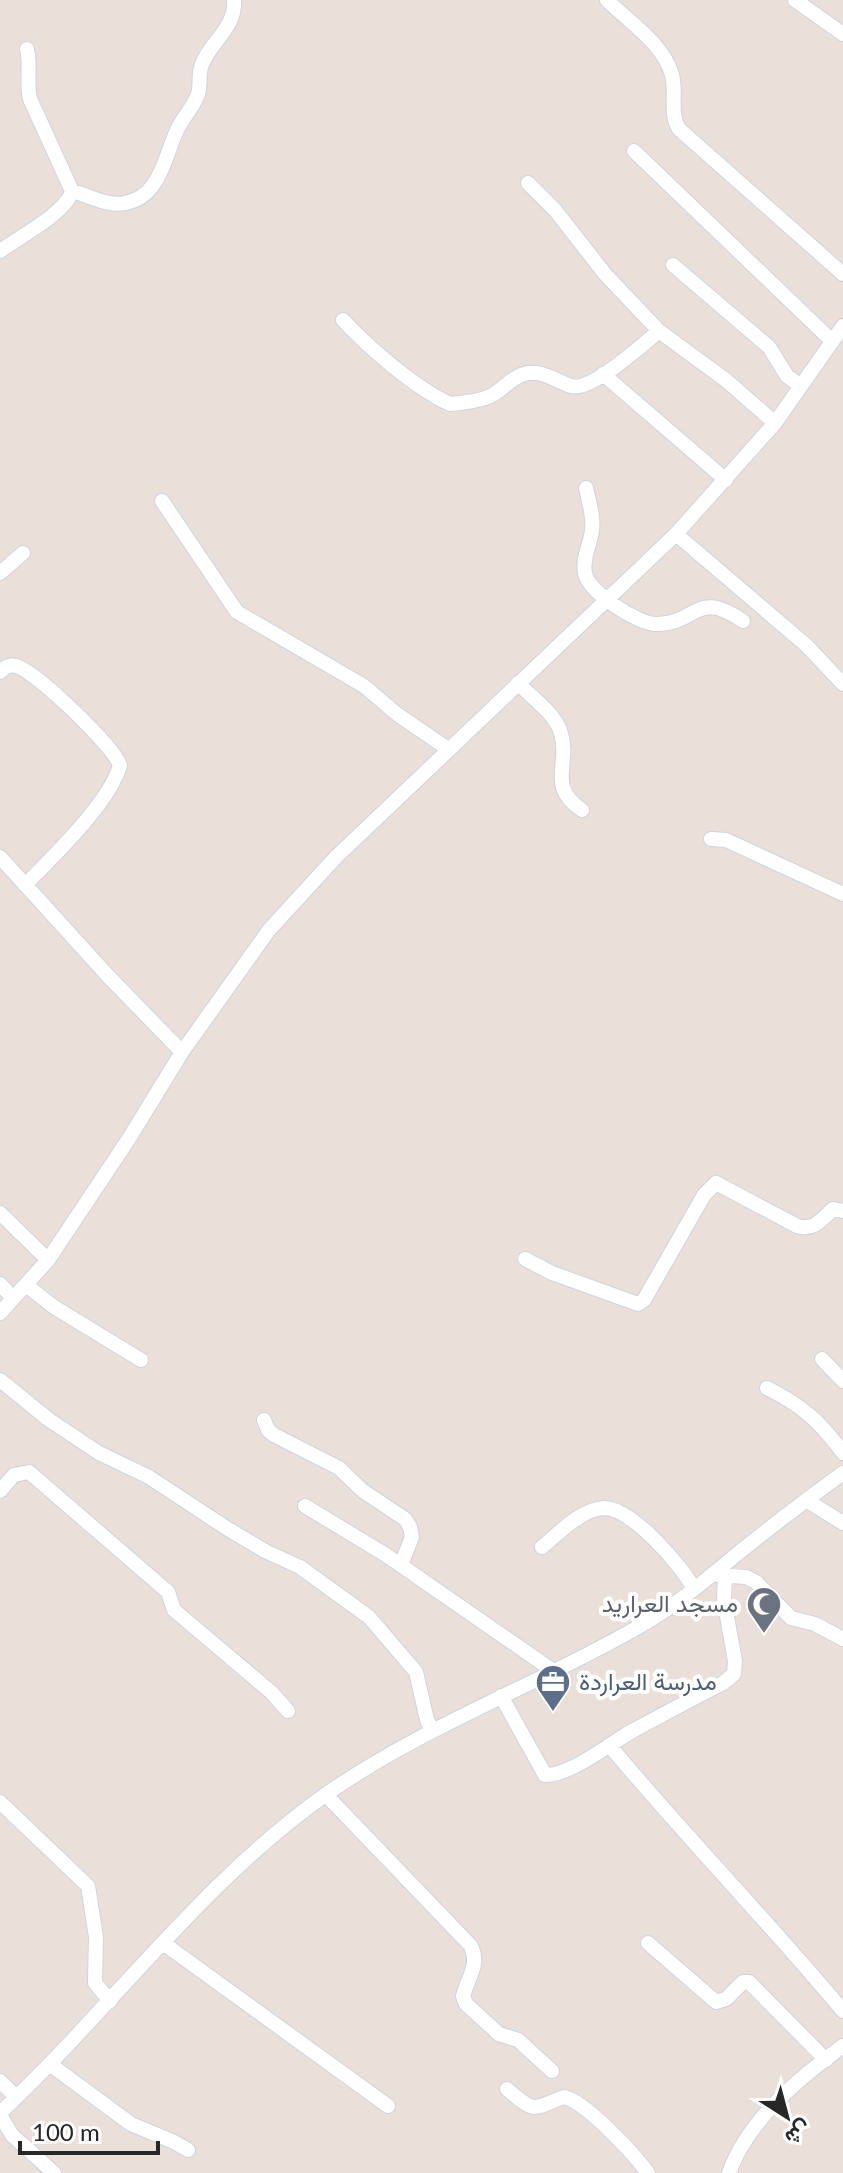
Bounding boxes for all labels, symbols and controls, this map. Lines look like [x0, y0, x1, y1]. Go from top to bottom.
mosque icon: مسجد العراريد [745, 1585, 783, 1635]
place label: مسجد العراريد [602, 1588, 738, 1619]
office icon: مدرسة العراردة [534, 1663, 572, 1713]
place label: مدرسة العراردة [579, 1666, 717, 1697]
north arrow [747, 2077, 827, 2157]
scale bar [20, 2105, 158, 2155]
text: ش [780, 2114, 818, 2152]
text: 100 m [32, 2117, 100, 2146]

